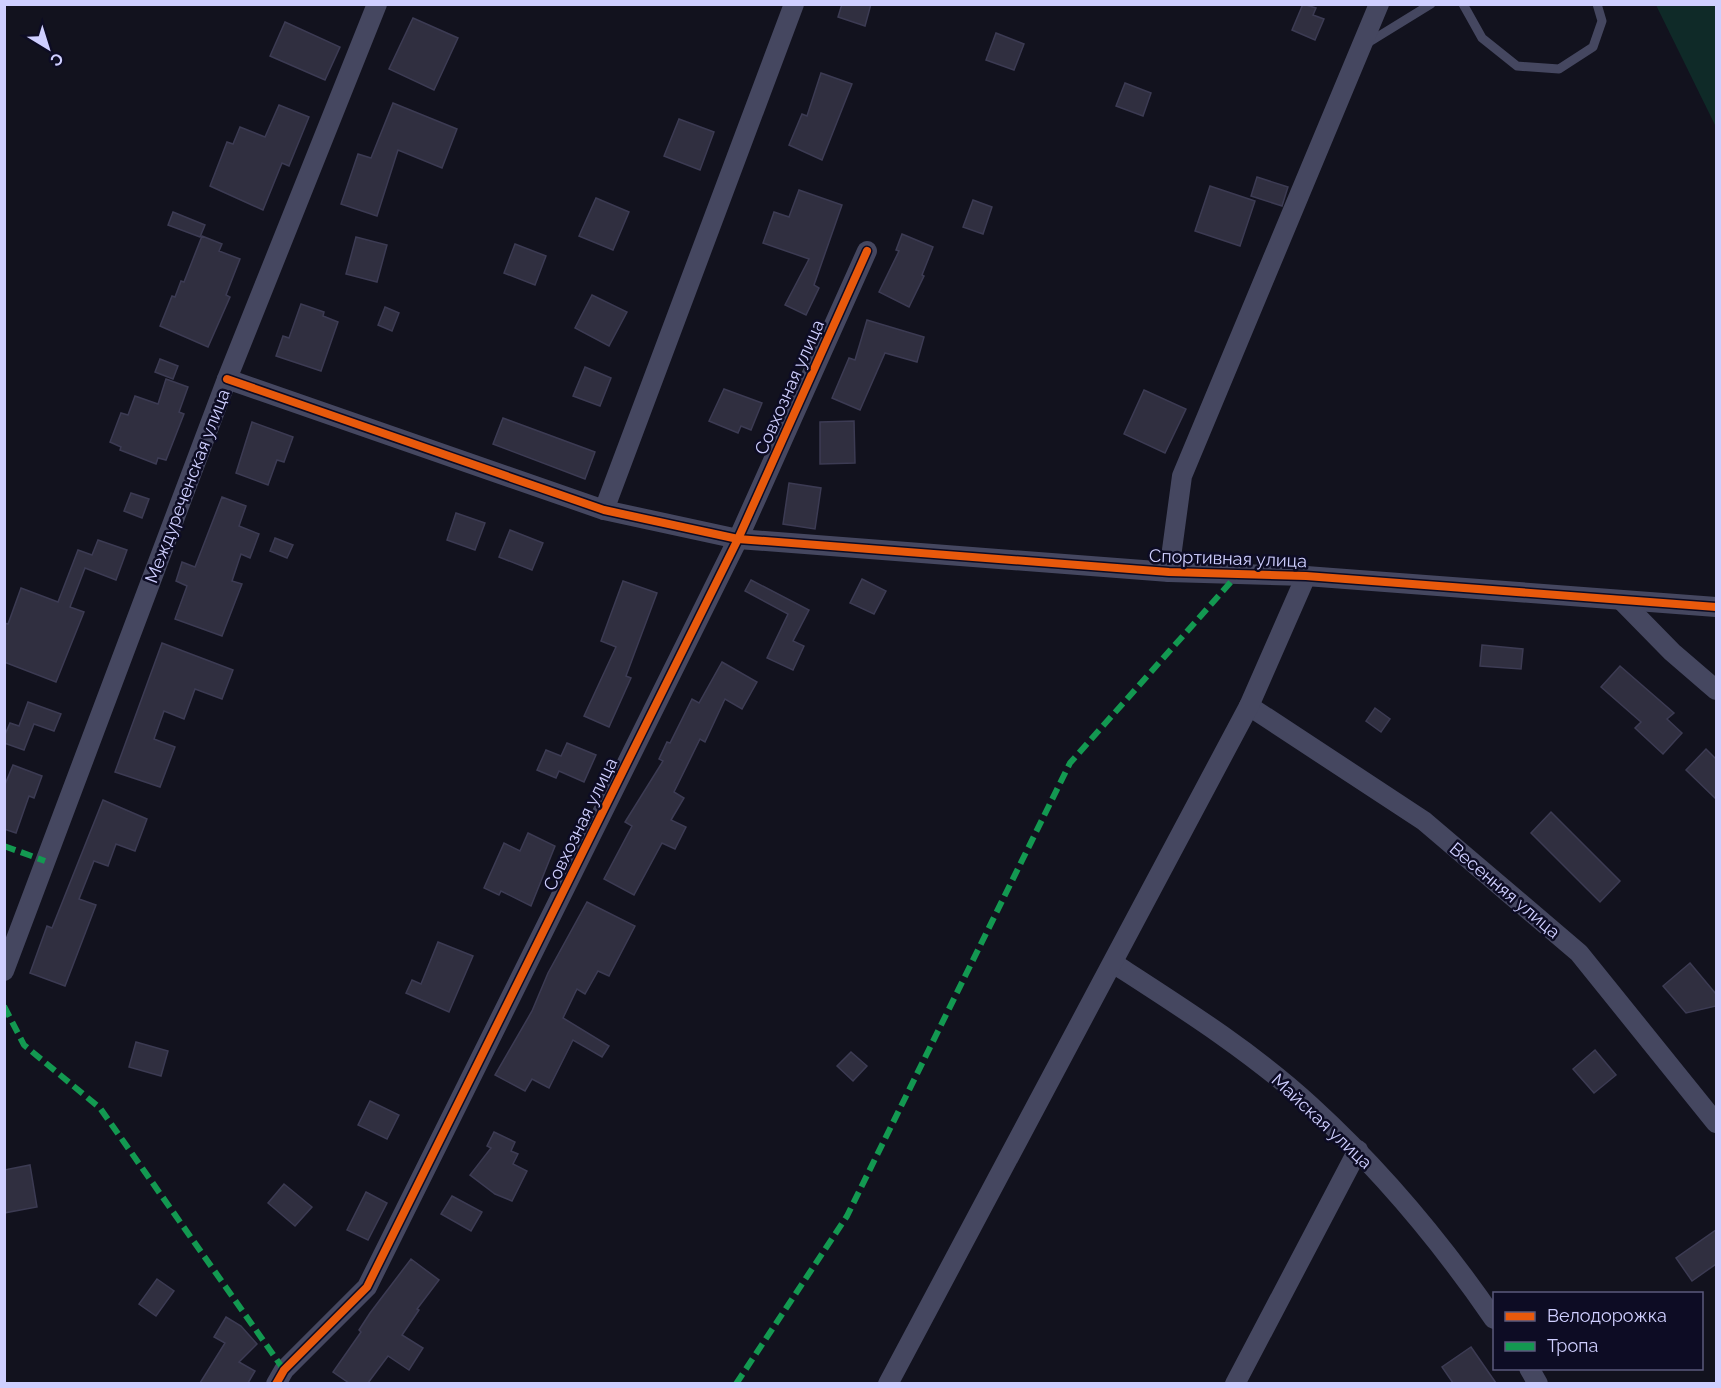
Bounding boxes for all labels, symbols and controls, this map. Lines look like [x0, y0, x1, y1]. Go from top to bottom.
north arrow [18, 18, 78, 78]
text: С [47, 49, 67, 70]
street label: Совхозная улица [750, 316, 828, 458]
street label: Междуреченская улица [140, 386, 234, 586]
street label: Спортивная улица [1149, 545, 1307, 571]
street label: Совхозная улица [539, 754, 621, 894]
street label: Весенняя улица [1446, 838, 1564, 942]
street label: Майская улица [1267, 1069, 1377, 1173]
legend [1493, 1292, 1703, 1370]
text: Велодорожка [1547, 1305, 1667, 1326]
text: Тропа [1547, 1335, 1598, 1356]

